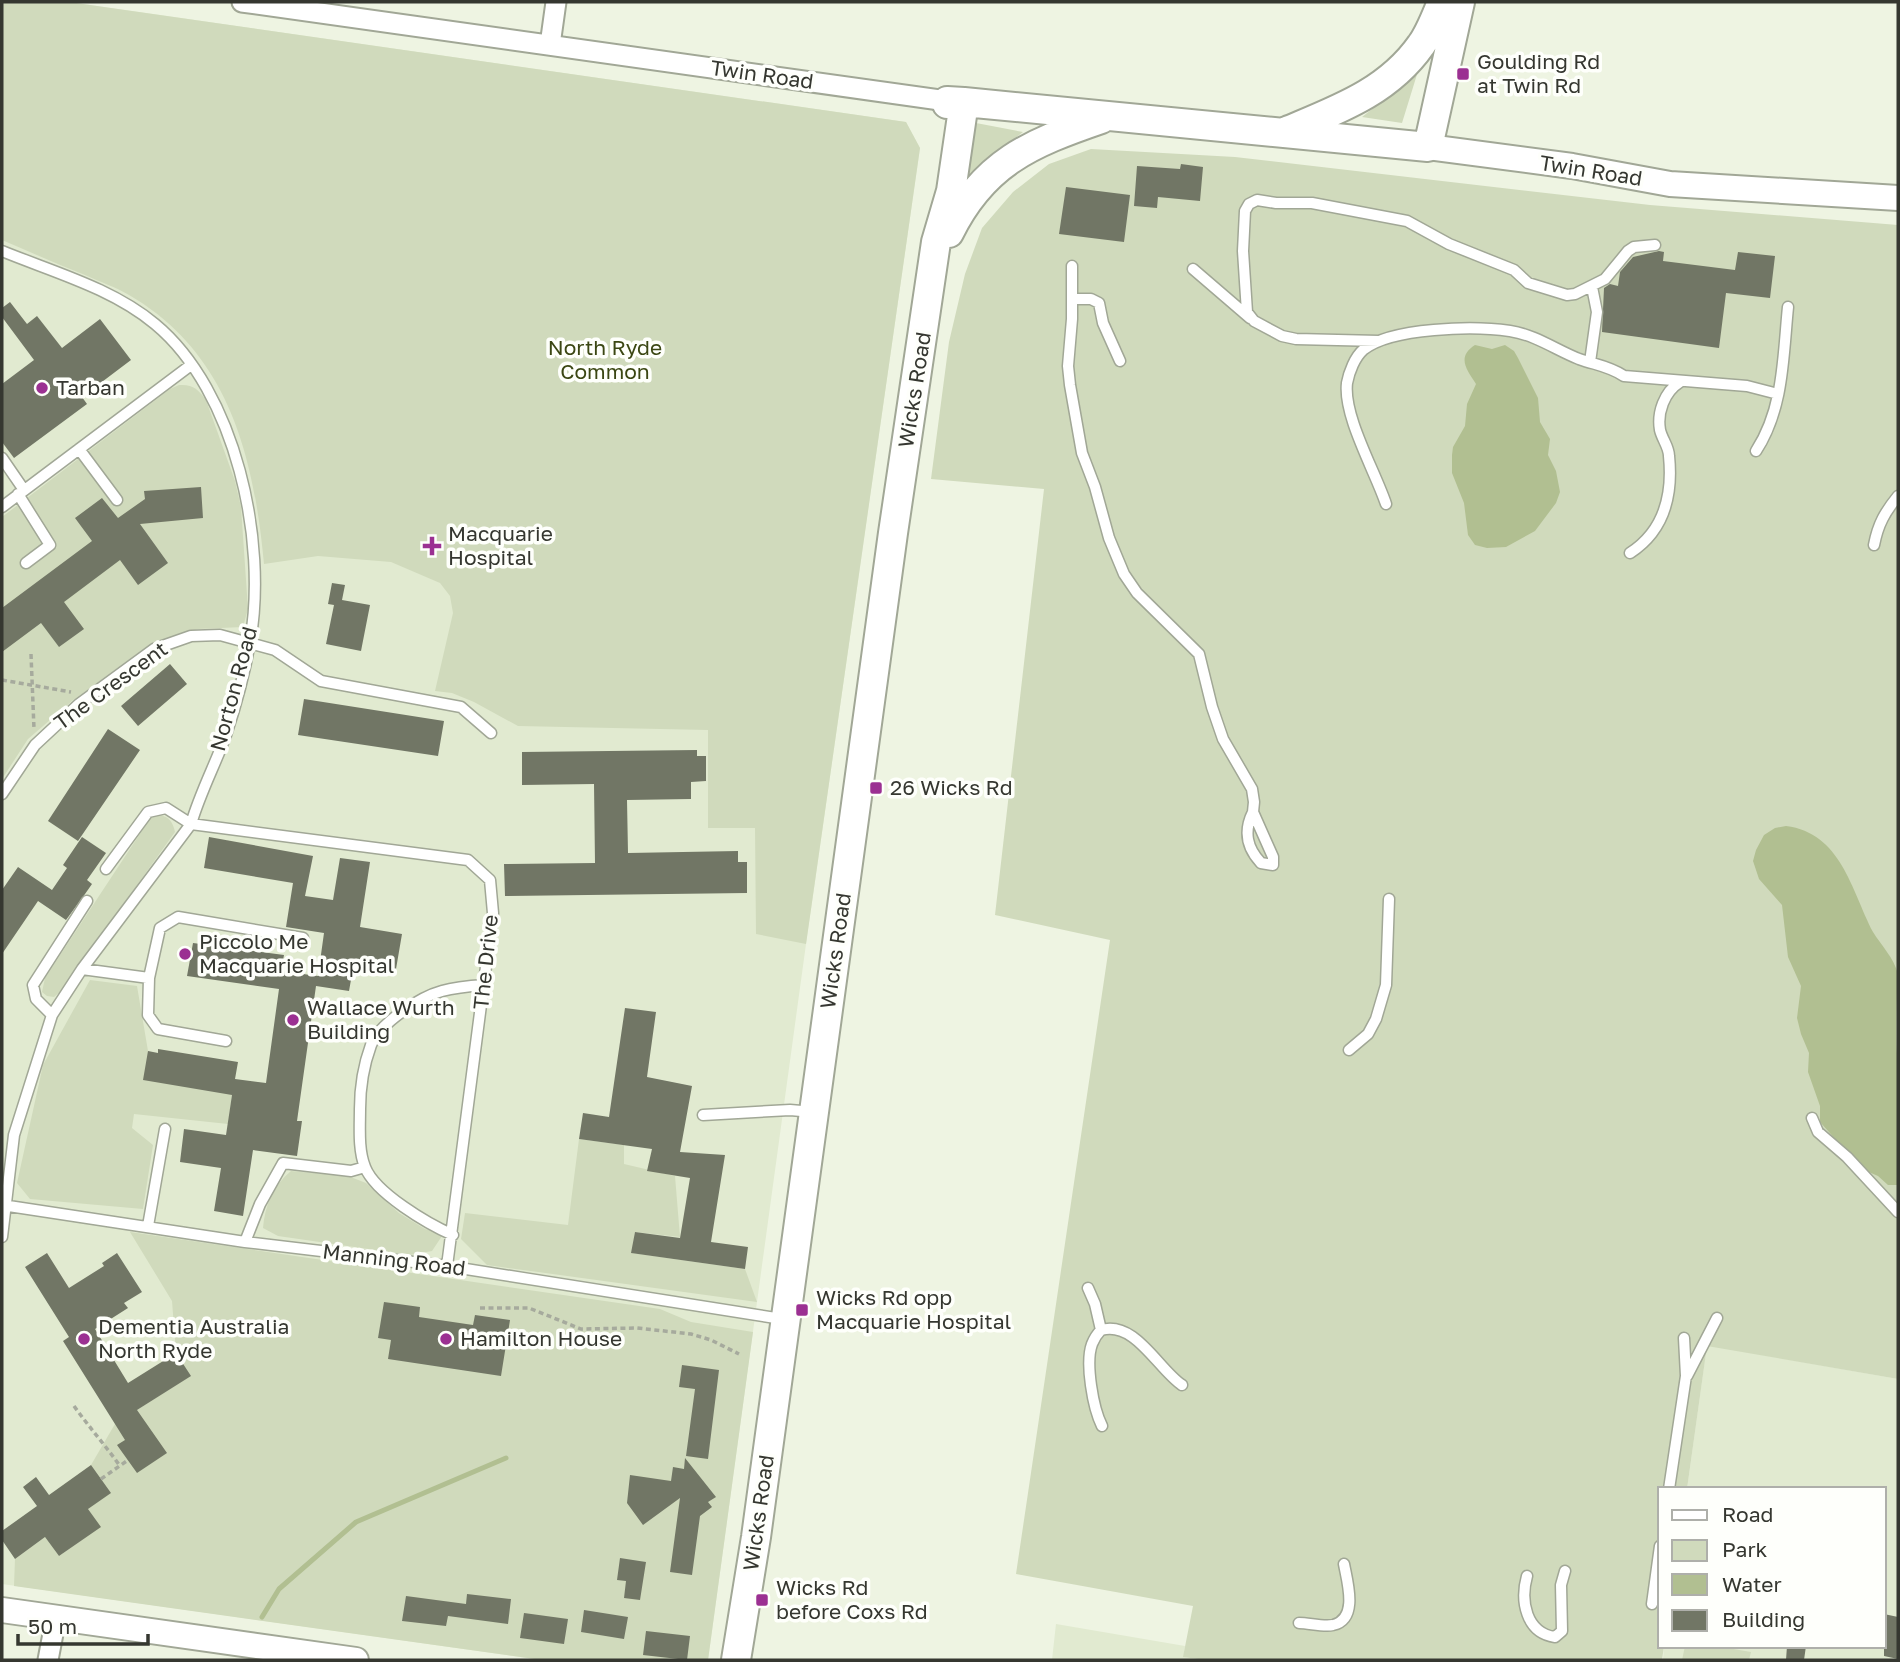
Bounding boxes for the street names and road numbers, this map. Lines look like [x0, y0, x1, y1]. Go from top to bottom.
street label: Twin Road [709, 54, 815, 94]
street label: Twin Road [1538, 149, 1644, 191]
street label: Wicks Road [892, 330, 936, 450]
street label: Norton Road [204, 624, 262, 754]
street label: The Crescent [49, 635, 172, 735]
street label: Wicks Road [814, 891, 856, 1011]
street label: The Drive [467, 913, 503, 1011]
street label: Manning Road [321, 1237, 467, 1281]
street label: Wicks Road [737, 1453, 779, 1573]

